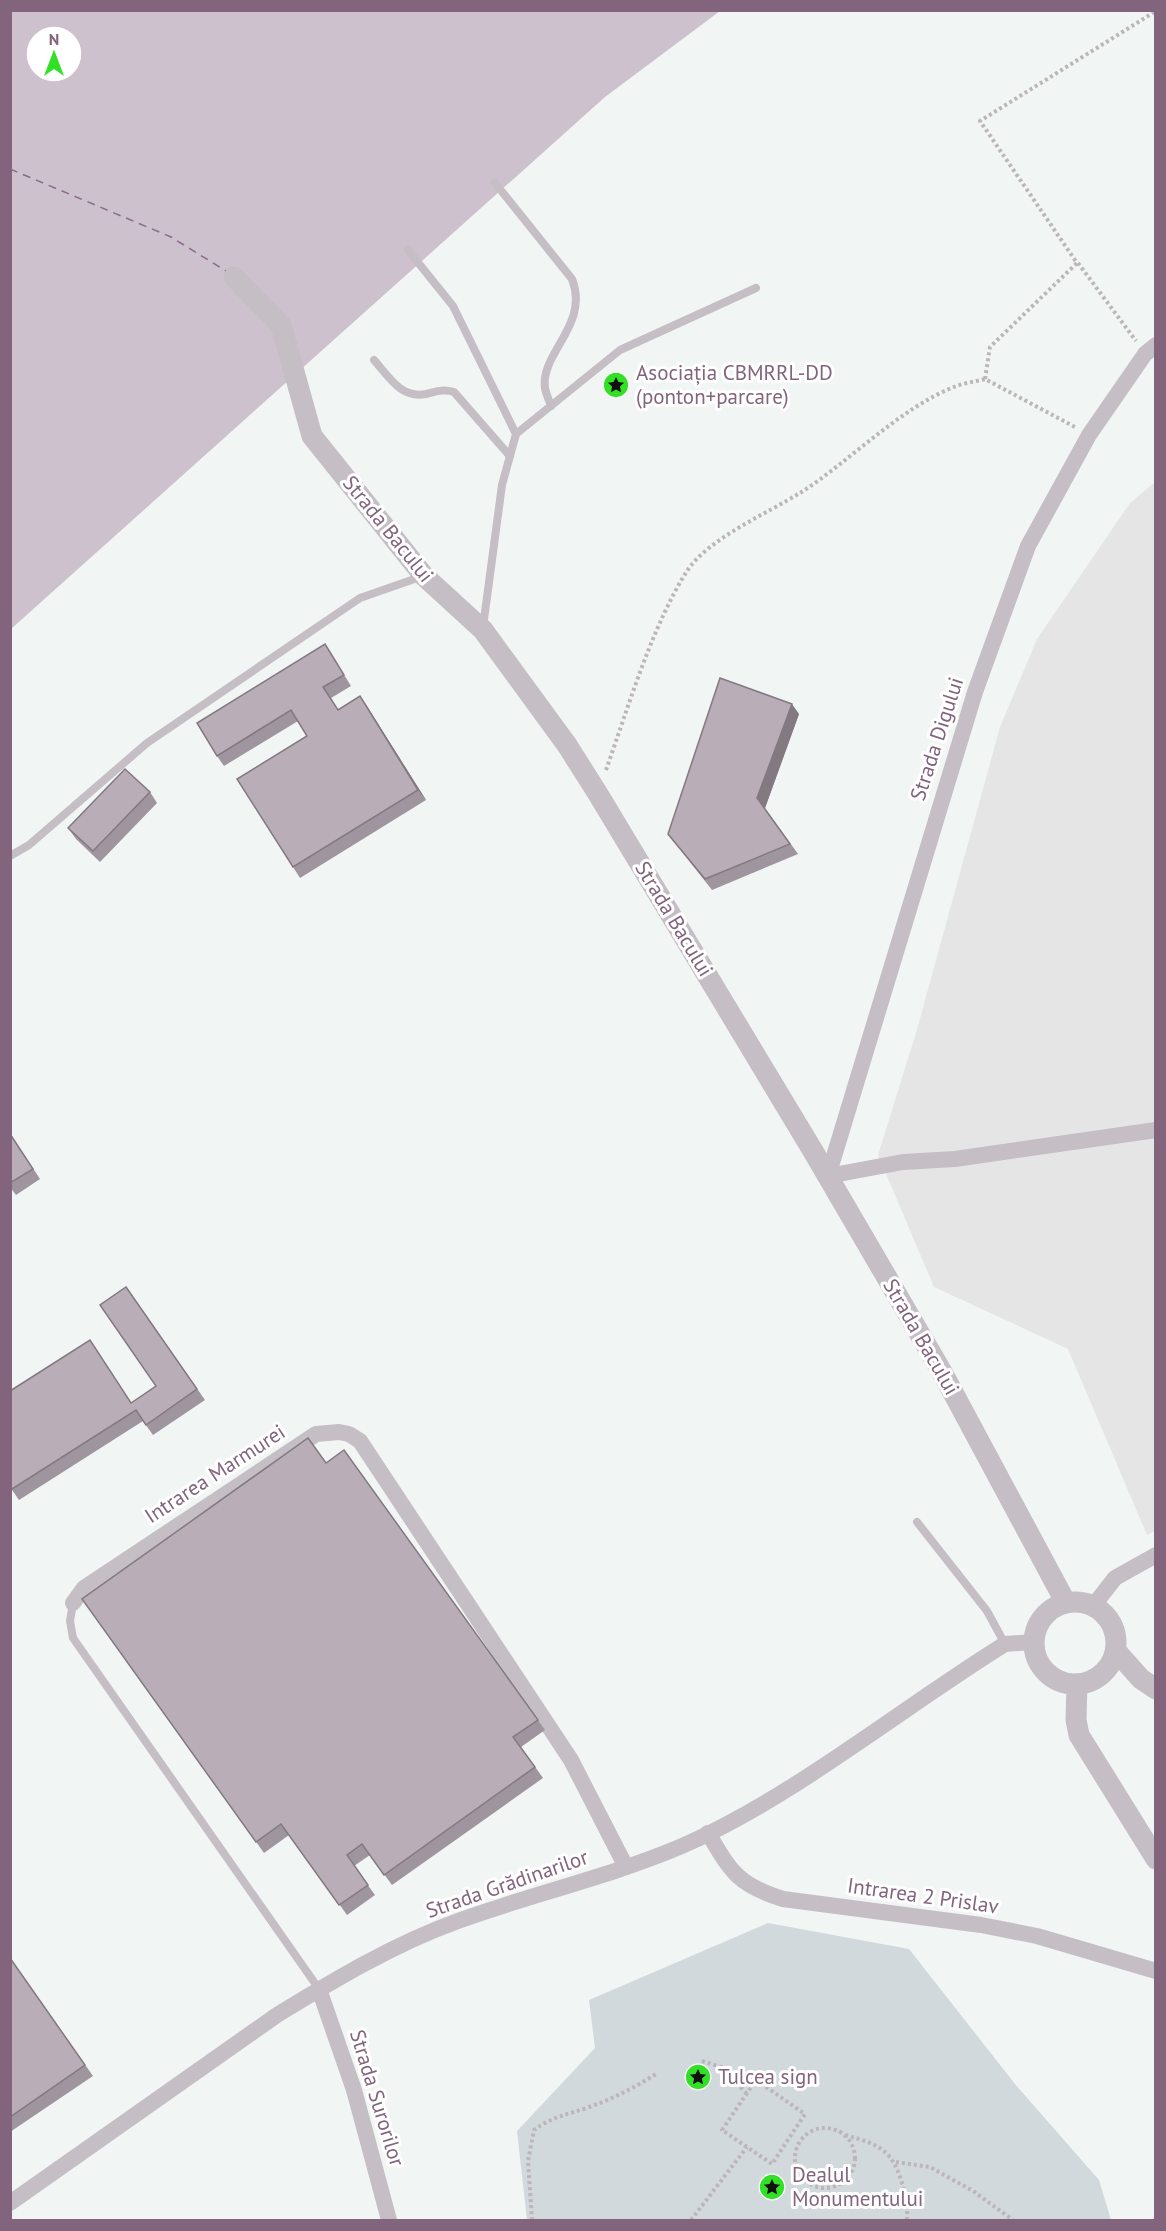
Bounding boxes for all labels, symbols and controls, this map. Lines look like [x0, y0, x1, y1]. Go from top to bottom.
north arrow [24, 24, 84, 84]
text: N [49, 29, 59, 49]
place label: Asociația CBMRRL-DD (ponton+parcare) [636, 359, 833, 410]
place icon: Asociația CBMRRL-DD (ponton+parcare) [601, 370, 631, 400]
street label: Strada Bacului [337, 470, 440, 588]
street label: Strada Digului [904, 674, 969, 804]
street label: Strada Bacului [629, 856, 719, 981]
street label: Strada Bacului [877, 1274, 966, 1400]
street label: Intrarea Marmurei [139, 1418, 290, 1529]
street label: Strada Grădinarilor [422, 1843, 591, 1924]
street label: Intrarea 2 Prislav [846, 1872, 1000, 1919]
street label: Strada Surorilor [344, 2026, 411, 2169]
place icon: Tulcea sign [683, 2062, 713, 2092]
place label: Tulcea sign [718, 2063, 818, 2090]
place label: Dealul Monumentului [792, 2161, 923, 2212]
place icon: Dealul Monumentului [757, 2172, 787, 2202]

